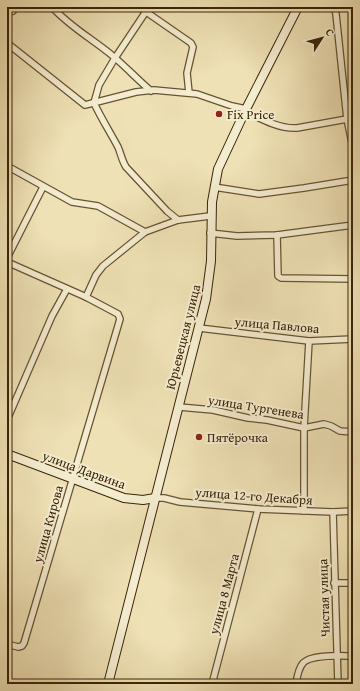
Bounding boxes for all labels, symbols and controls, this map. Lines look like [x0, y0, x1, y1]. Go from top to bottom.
north arrow [302, 18, 342, 58]
text: С [322, 25, 338, 39]
place label: Fix Price [227, 105, 274, 124]
marker: Fix Price [214, 109, 224, 119]
street label: Юрьевецкая улица [161, 282, 205, 392]
street label: улица Павлова [233, 312, 321, 338]
street label: улица Тургенева [206, 390, 306, 424]
place label: Пятёрочка [207, 428, 269, 447]
marker: Пятёрочка [194, 432, 204, 442]
street label: улица Дарвина [39, 446, 129, 494]
street label: улица Кирова [28, 482, 68, 566]
street label: улица 12-го Декабря [194, 482, 314, 510]
street label: улица 8 Марта [204, 551, 244, 637]
street label: Чистая улица [313, 558, 335, 638]

